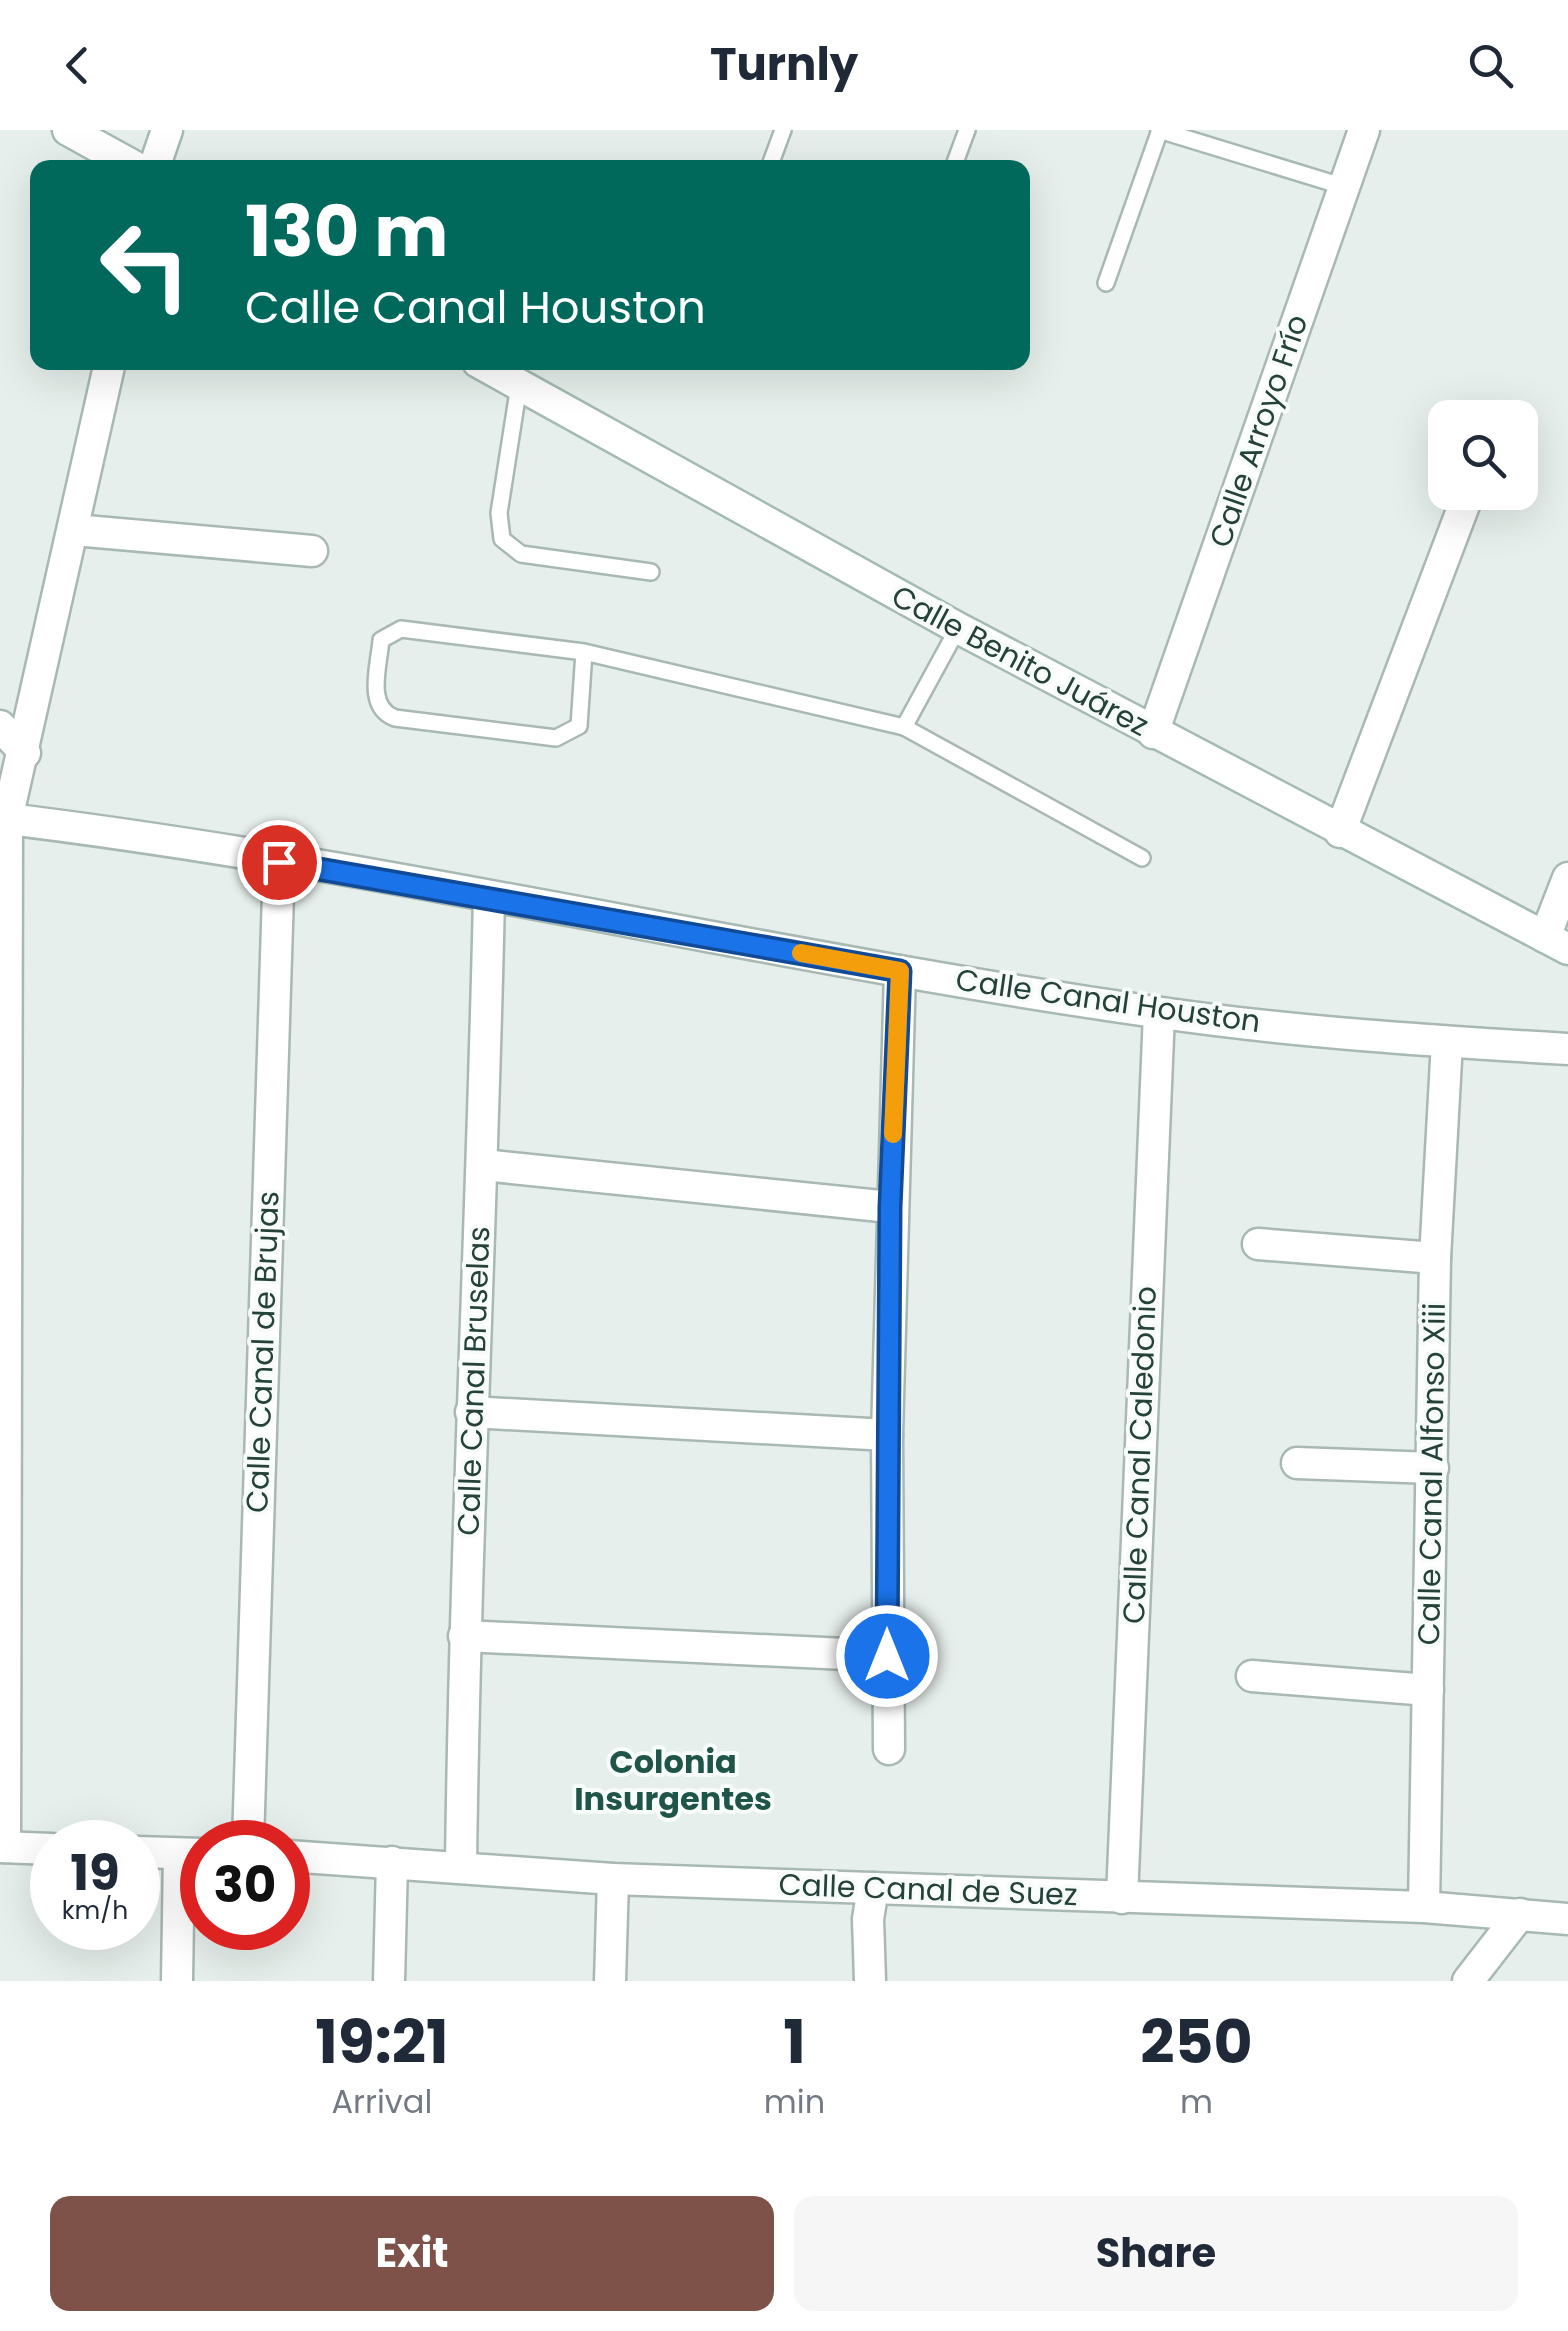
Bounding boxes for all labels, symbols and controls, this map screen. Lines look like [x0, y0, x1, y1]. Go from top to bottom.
text: Turnly [710, 33, 858, 96]
icon: back [50, 38, 105, 93]
icon: search [1463, 38, 1518, 93]
text: 130 m [245, 182, 448, 281]
icon: left [80, 200, 210, 330]
text: Calle Canal Houston [245, 276, 706, 339]
street label: Calle Arroyo Frío [1199, 309, 1319, 553]
map controls [1428, 400, 1538, 510]
button: search [1428, 400, 1538, 510]
street label: Calle Benito Juárez [884, 575, 1156, 747]
pin [237, 820, 322, 905]
icon: arrive [252, 835, 307, 890]
street label: Calle Canal Houston [953, 958, 1263, 1043]
street label: Calle Canal de Brujas [235, 1190, 290, 1514]
street label: Calle Canal Bruselas [447, 1226, 500, 1536]
street label: Calle Canal Caledonio [1112, 1285, 1167, 1625]
street label: Calle Canal Alfonso Xiii [1407, 1302, 1456, 1646]
position arrow [835, 1604, 939, 1708]
district label: Colonia Insurgentes [574, 1739, 772, 1821]
speed limit sign: 30 [180, 1820, 310, 1950]
text: 19 [70, 1837, 120, 1908]
street label: Calle Canal de Suez [778, 1863, 1078, 1916]
text: km/h [62, 1893, 128, 1928]
text: 19:21 [315, 2000, 449, 2084]
text: 1 [783, 2000, 806, 2084]
text: 250 [1140, 2000, 1253, 2084]
text: Arrival [332, 2079, 432, 2124]
text: min [764, 2079, 825, 2124]
text: m [1180, 2079, 1213, 2124]
button: Exit [50, 2196, 774, 2311]
button: Share [794, 2196, 1518, 2311]

